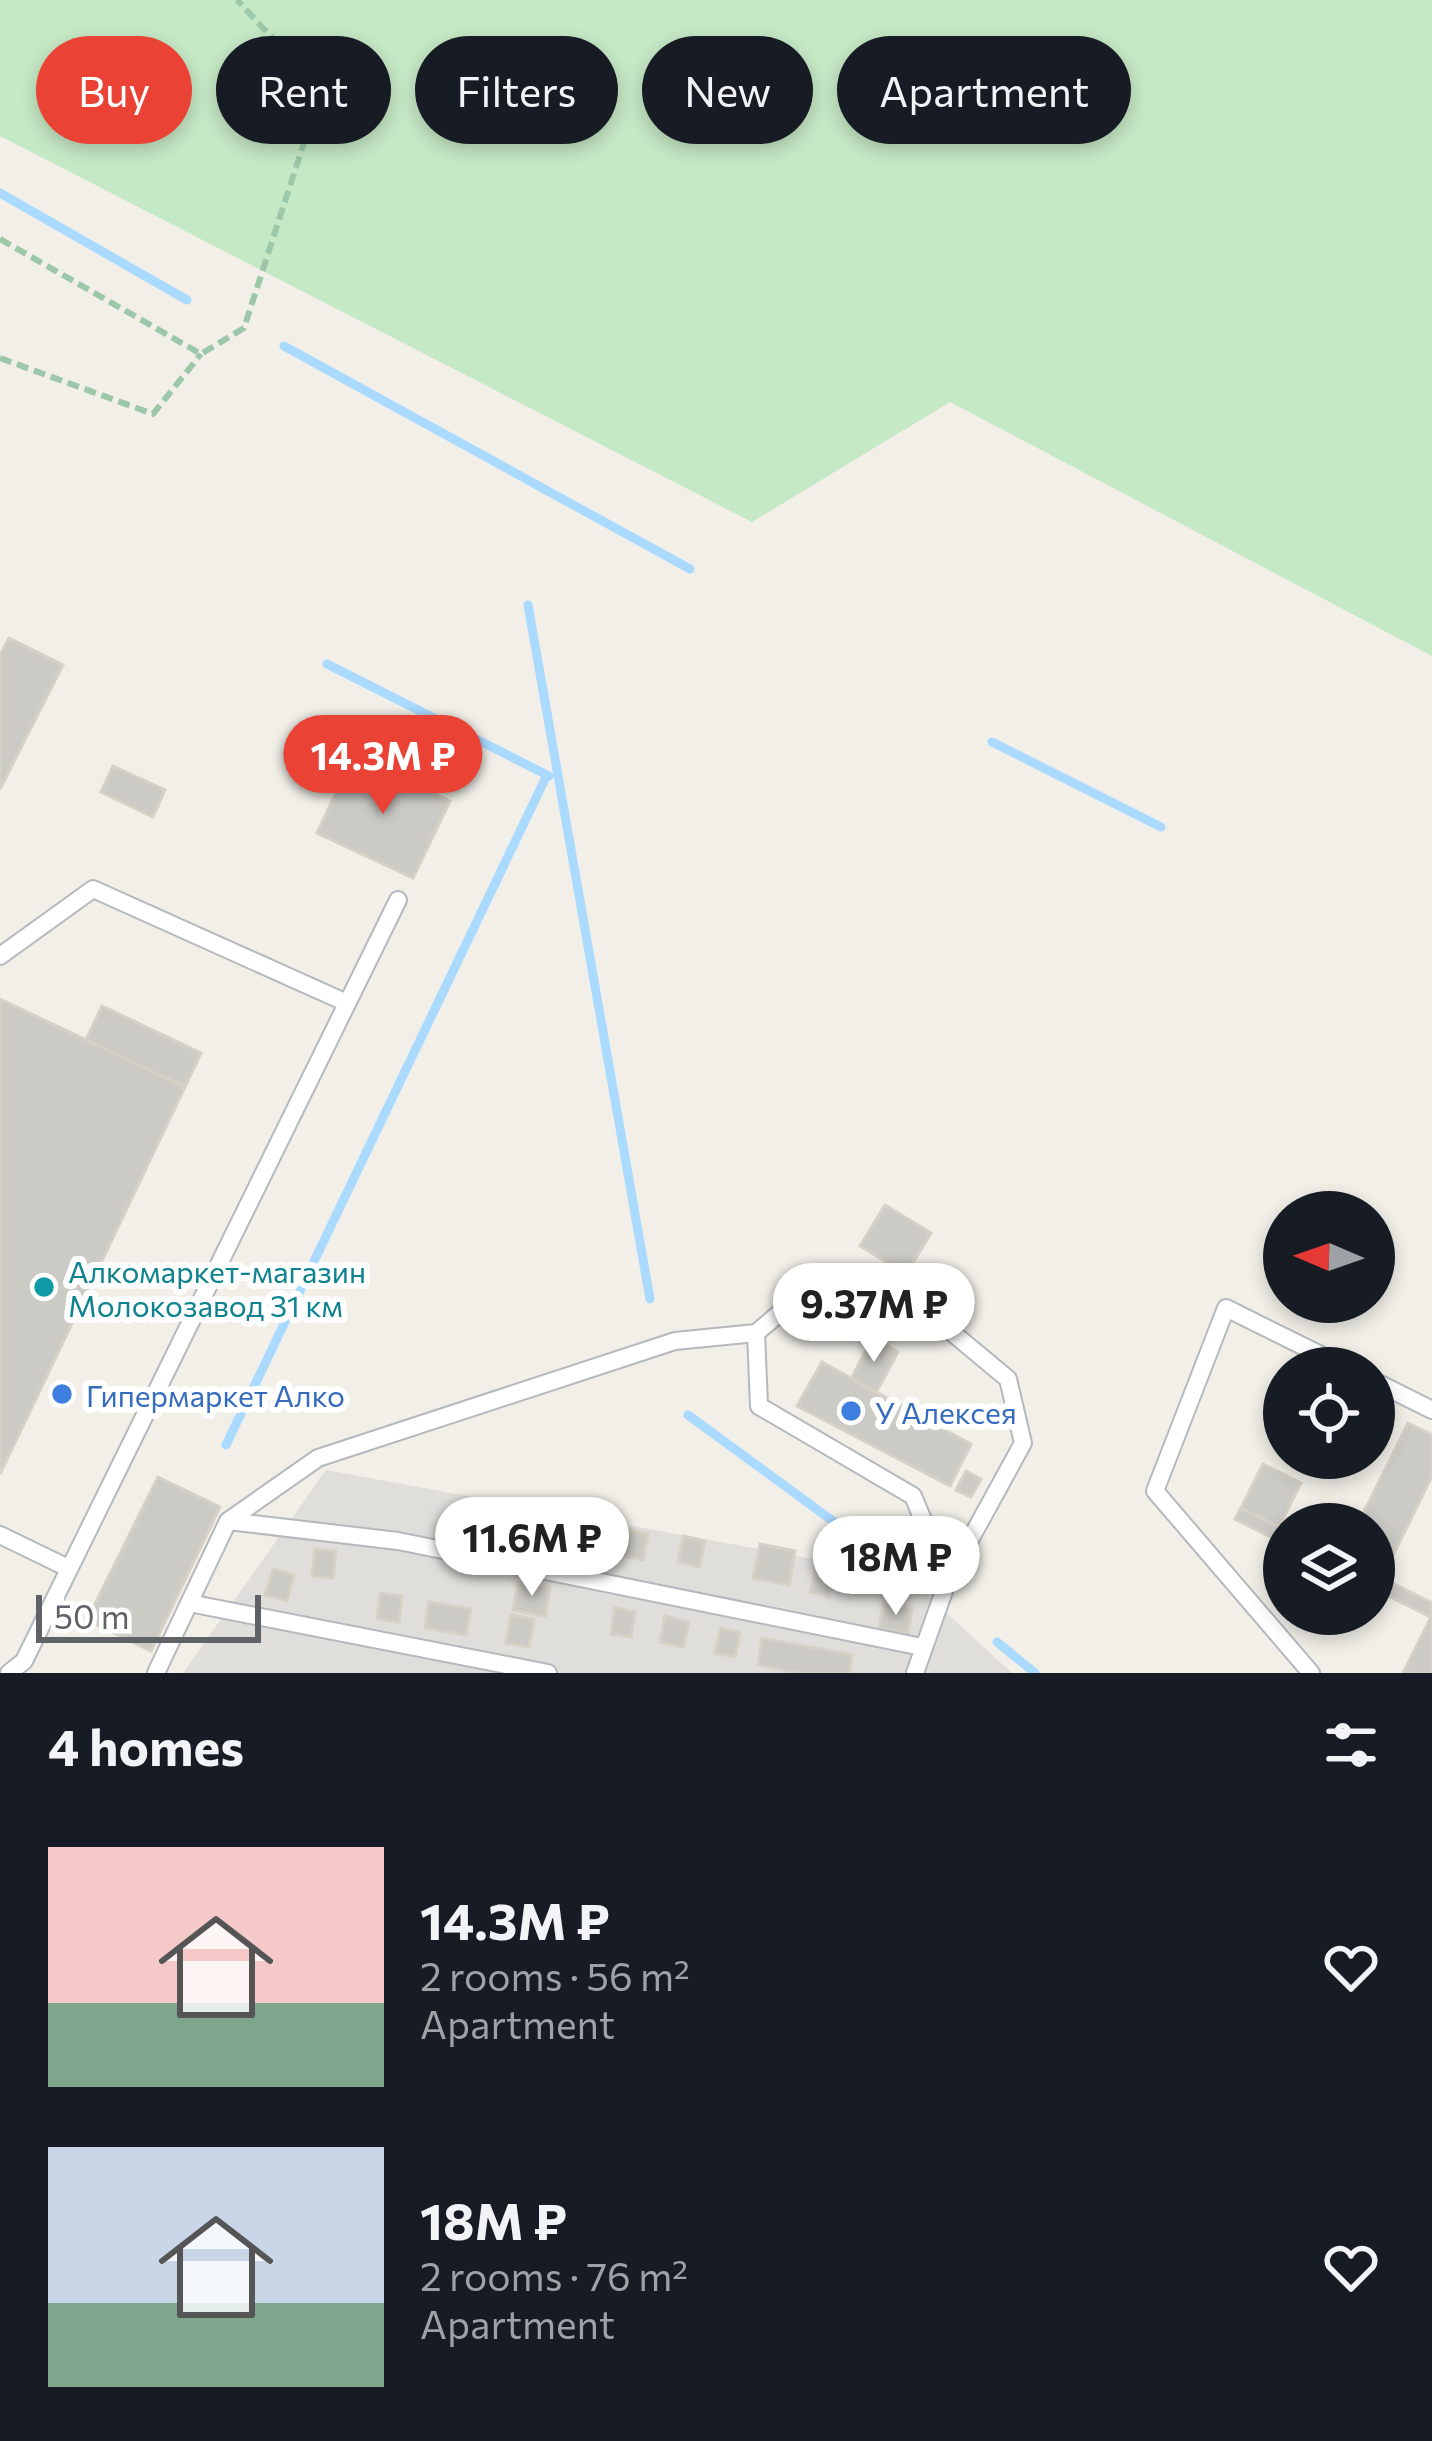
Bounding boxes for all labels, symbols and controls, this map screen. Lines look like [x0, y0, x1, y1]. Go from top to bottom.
chip: Buy [36, 36, 192, 144]
chip: Rent [216, 36, 391, 144]
chip: Filters [415, 36, 618, 144]
chip: New [642, 36, 813, 144]
chip: Apartment [837, 36, 1131, 144]
pin: 14.3M ₽ [272, 715, 494, 817]
text: 14.3M ₽ [310, 730, 456, 778]
north arrow [1263, 1191, 1395, 1323]
map controls [1263, 1191, 1395, 1635]
place label: Алкомаркет-магазин Молокозавод 31 км [68, 1252, 366, 1323]
pin: 9.37M ₽ [763, 1263, 985, 1365]
marker: Алкомаркет-магазин Молокозавод 31 км [31, 1274, 57, 1300]
text: 9.37M ₽ [800, 1278, 948, 1326]
button: locate [1263, 1347, 1395, 1479]
place label: Гипермаркет Алко [86, 1376, 345, 1413]
marker: Гипермаркет Алко [49, 1381, 75, 1407]
place label: У Алексея [875, 1393, 1017, 1430]
marker: У Алексея [838, 1398, 864, 1424]
pin: 11.6M ₽ [421, 1497, 643, 1599]
button: layers [1263, 1503, 1395, 1635]
text: 11.6M ₽ [462, 1512, 602, 1560]
pin: 18M ₽ [812, 1516, 980, 1618]
text: 18M ₽ [840, 1531, 952, 1579]
scale bar [36, 1589, 261, 1642]
text: 50 m [54, 1595, 130, 1636]
icon: filters [1318, 1712, 1384, 1778]
text: 4 homes [48, 1714, 244, 1777]
text: 14.3M ₽ [420, 1888, 610, 1951]
icon: home [144, 1895, 288, 2039]
icon: heart [1318, 1934, 1384, 2000]
text: 2 rooms · 56 m² [420, 1951, 690, 1999]
text: Apartment [420, 1999, 615, 2047]
text: 18M ₽ [420, 2188, 567, 2251]
icon: home [144, 2195, 288, 2339]
icon: heart [1318, 2234, 1384, 2300]
text: 2 rooms · 76 m² [420, 2251, 688, 2299]
text: Apartment [420, 2299, 615, 2347]

